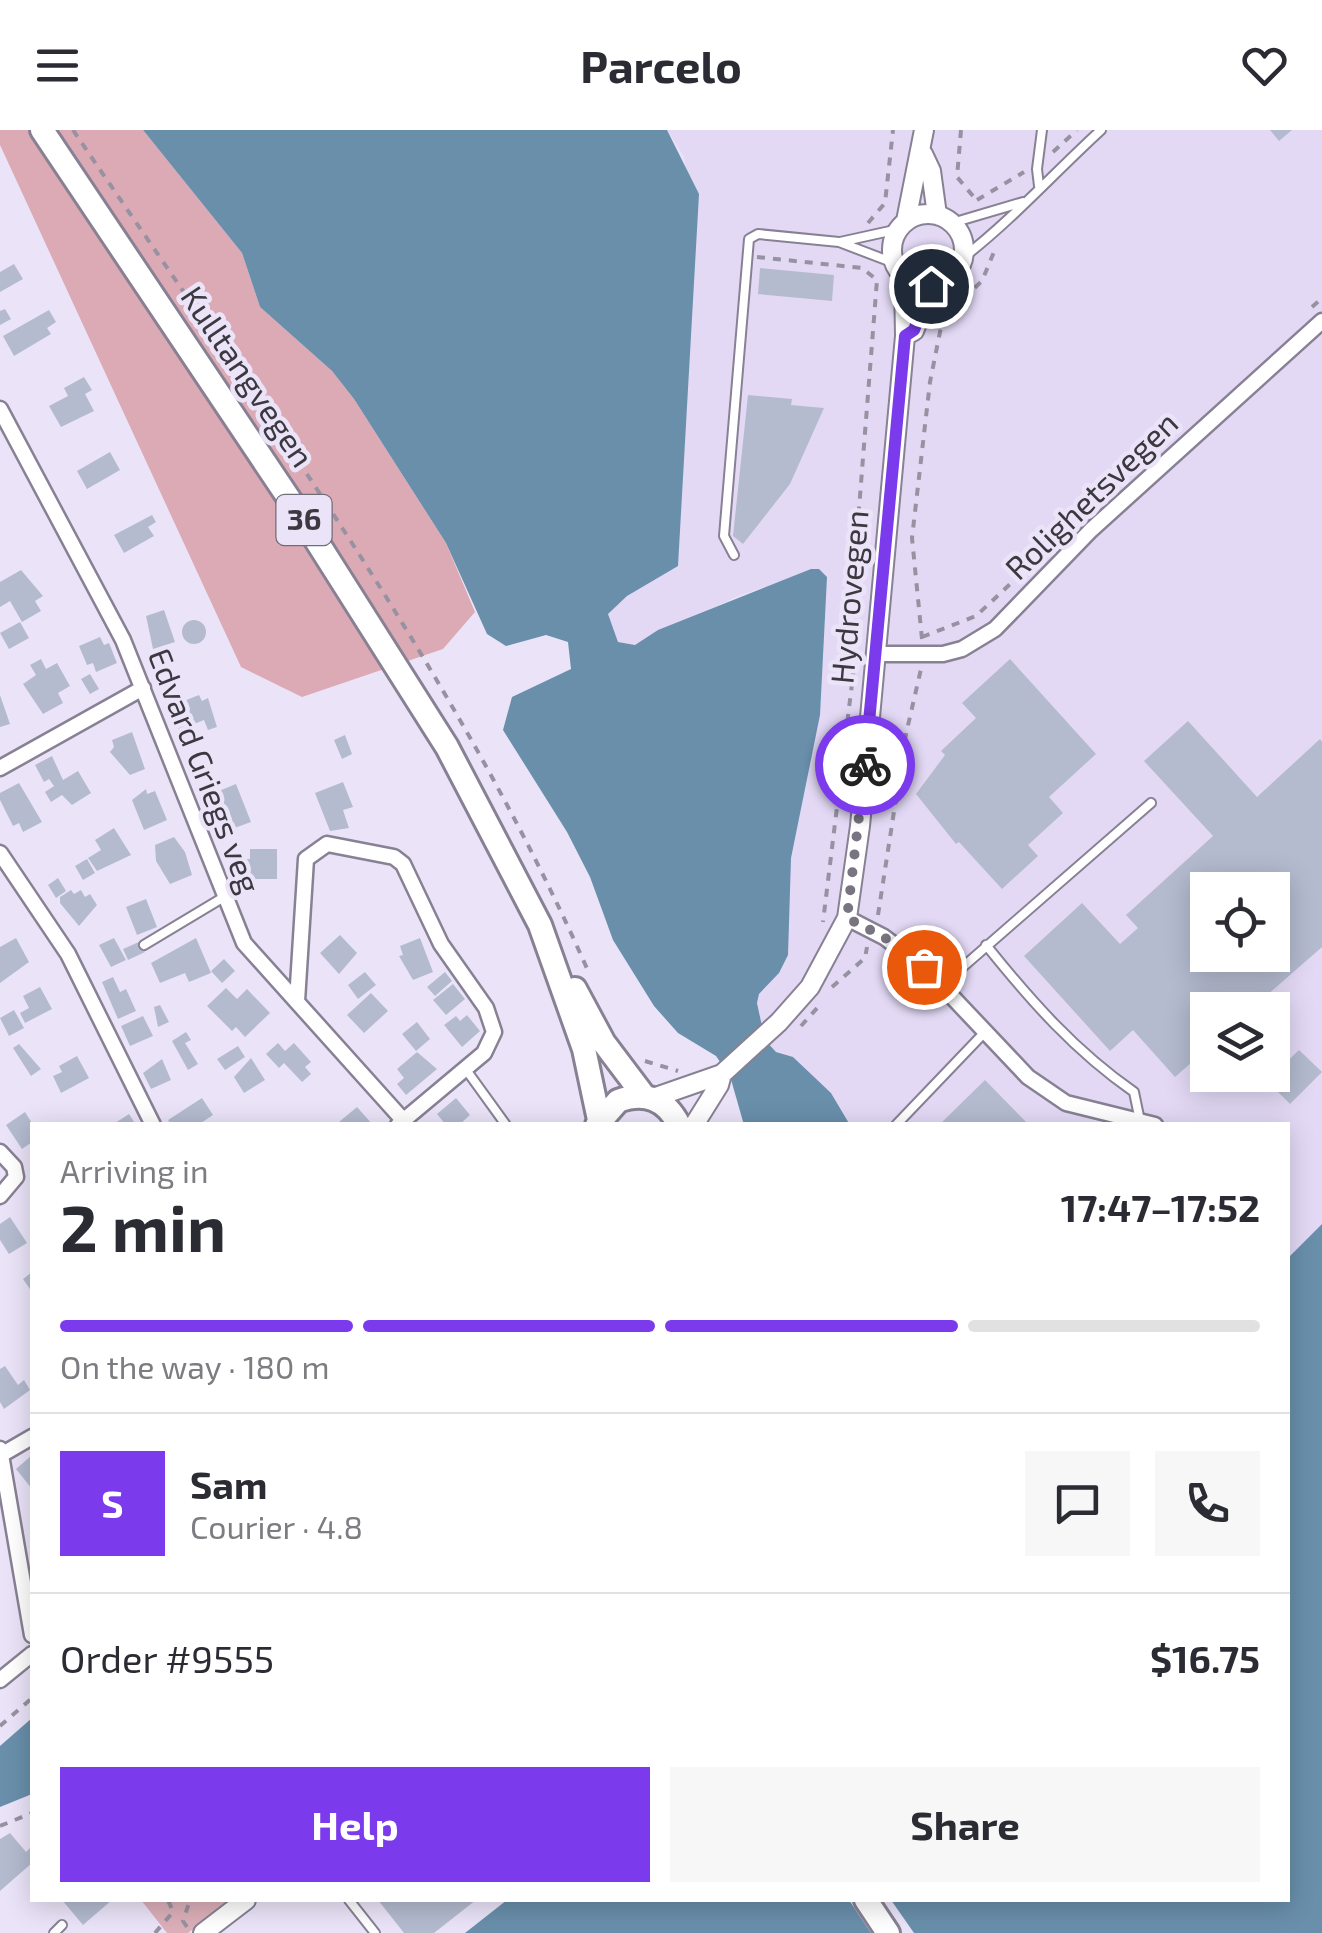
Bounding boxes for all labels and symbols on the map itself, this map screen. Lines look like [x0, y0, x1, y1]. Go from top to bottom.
pin [889, 244, 974, 329]
street label: Kulltangvegen [174, 278, 323, 473]
street label: Rolighetsvegen [997, 403, 1185, 586]
road number: 36 [276, 495, 332, 545]
street label: Hydrovegen [821, 508, 875, 685]
street label: Edvard Griegs veg [142, 643, 270, 898]
courier [815, 715, 915, 815]
pin [882, 925, 967, 1010]

